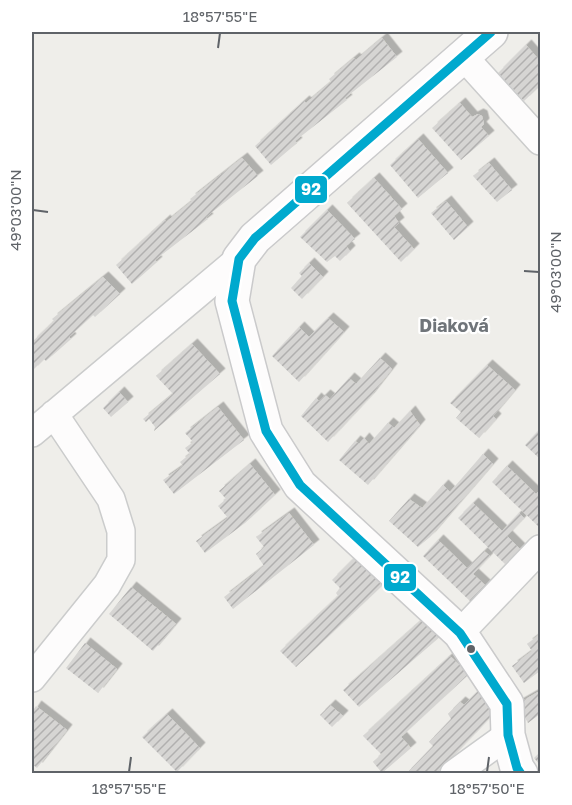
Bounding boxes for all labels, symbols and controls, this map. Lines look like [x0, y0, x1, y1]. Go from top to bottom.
text: 18°57'55"E [183, 7, 257, 25]
text: 49°03'00"N [6, 169, 24, 251]
line badge: 92 [294, 175, 328, 204]
text: 92 [301, 179, 321, 199]
text: 49°03'00"N [546, 231, 564, 313]
district label: Diaková [419, 314, 489, 336]
line badge: 92 [383, 563, 417, 592]
text: 92 [390, 567, 410, 587]
unlabelled marker [465, 643, 477, 655]
text: 18°57'55"E [92, 779, 166, 797]
text: 18°57'50"E [449, 779, 525, 797]

